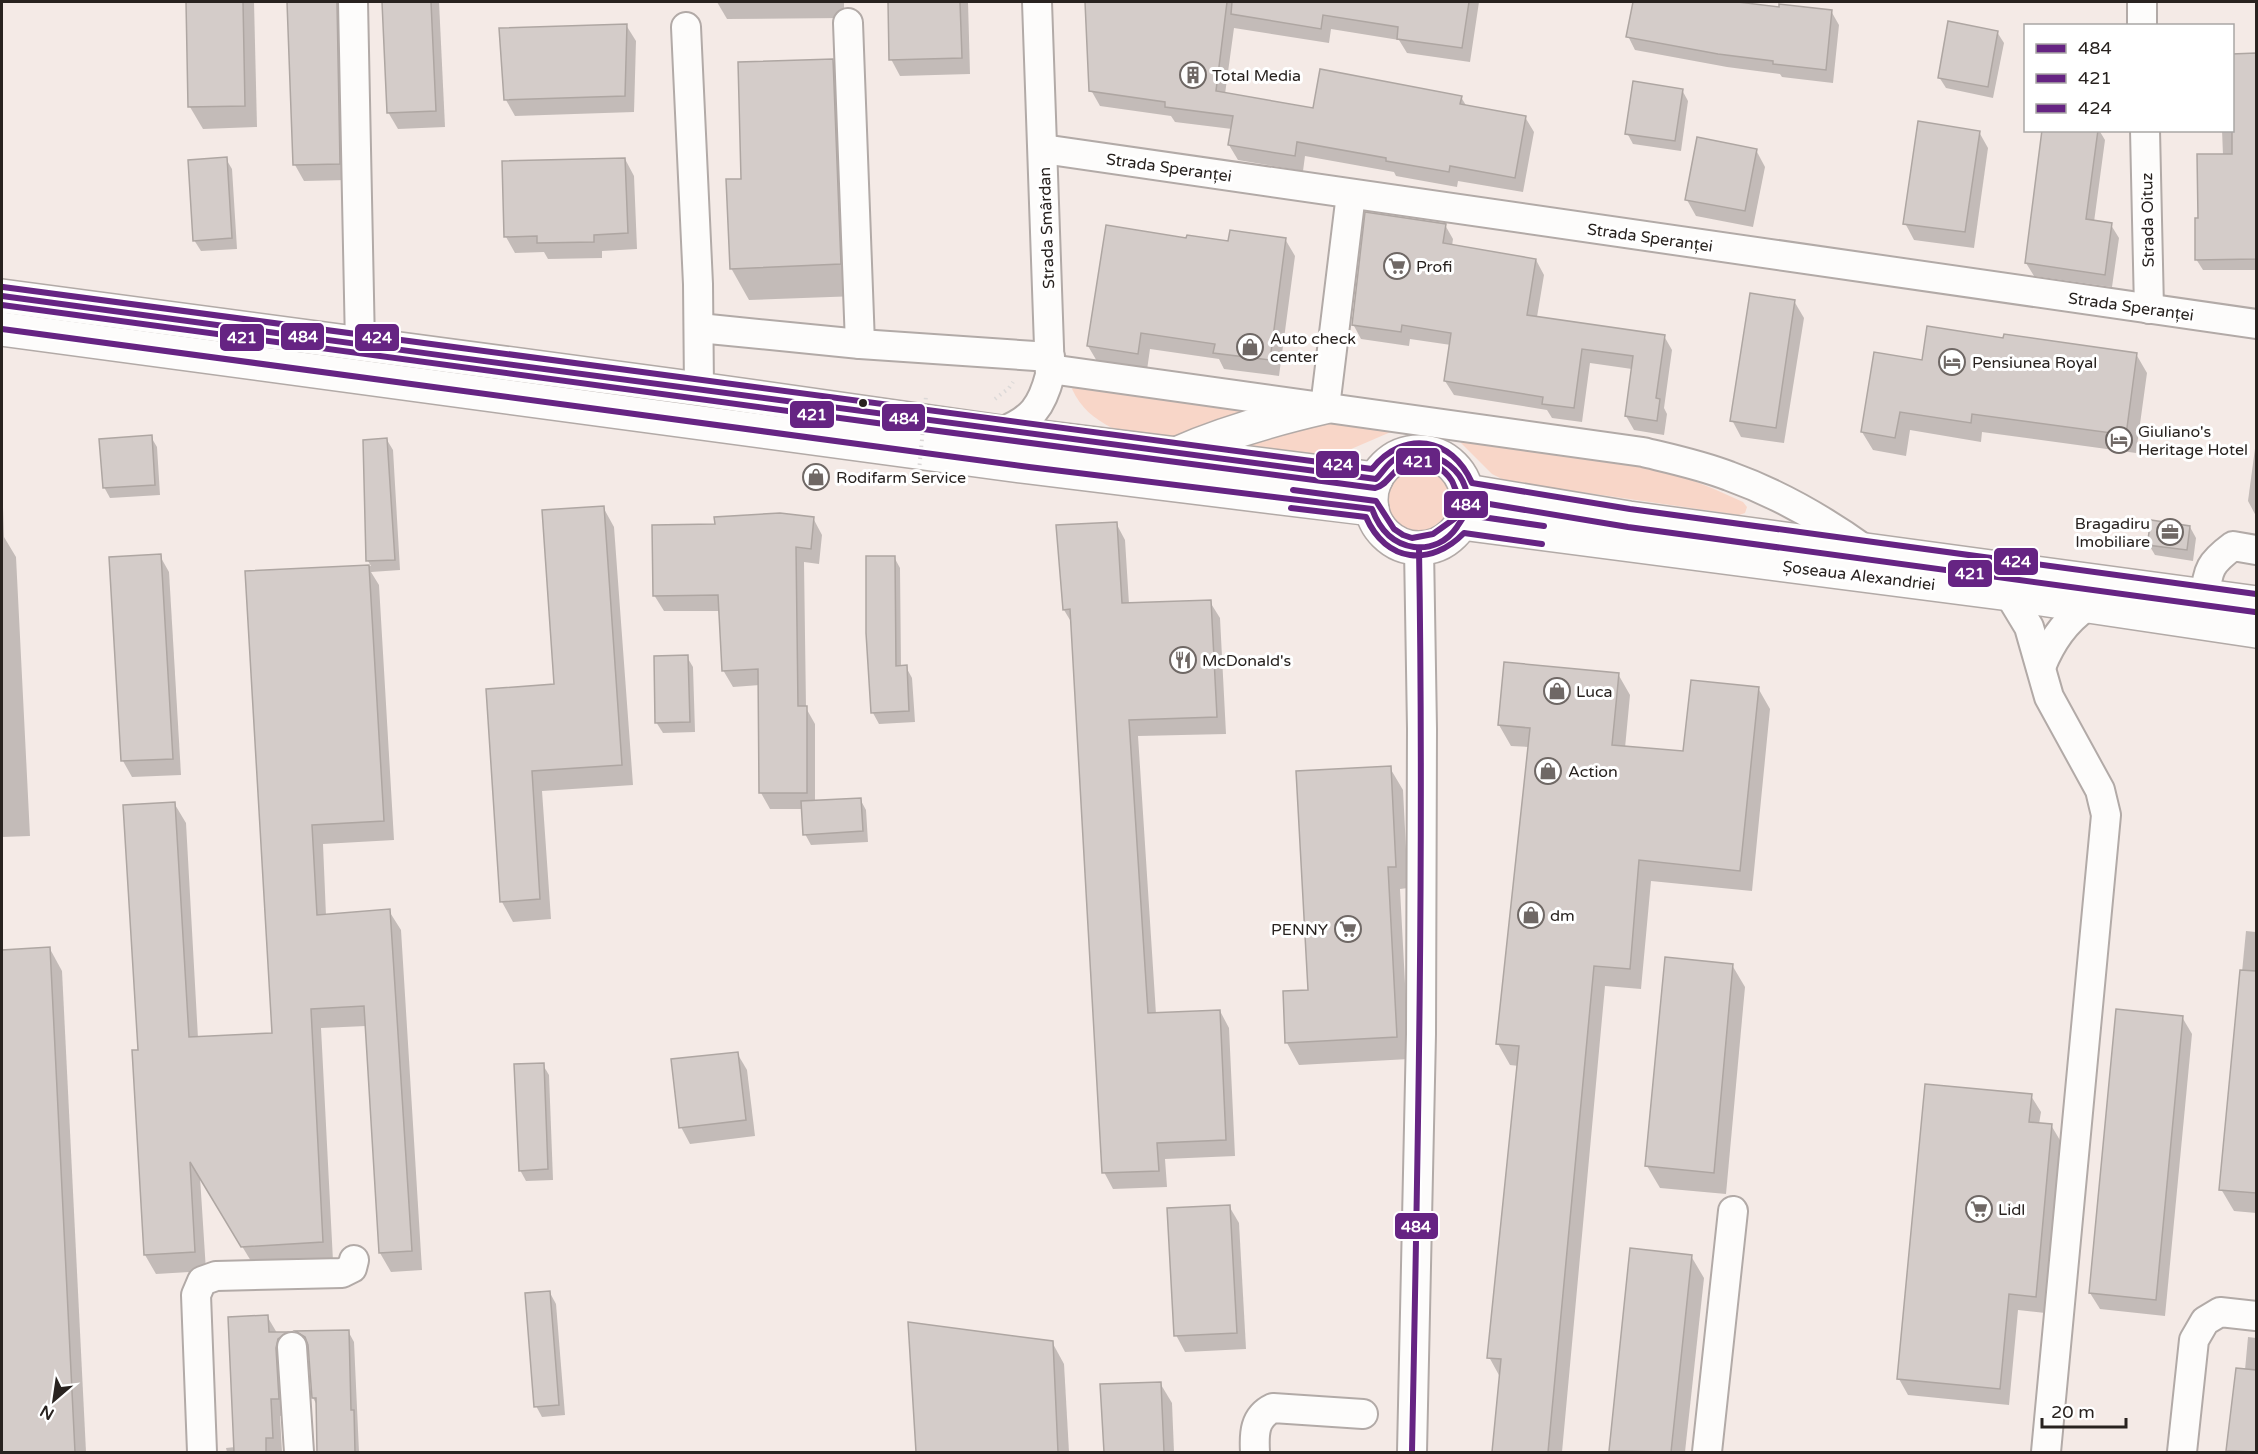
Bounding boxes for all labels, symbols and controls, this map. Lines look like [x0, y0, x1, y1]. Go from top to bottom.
legend [2024, 24, 2234, 132]
text: 484 [2078, 37, 2112, 59]
building icon: Total Media [1178, 60, 1208, 90]
place label: Total Media [1212, 66, 1301, 86]
text: 421 [2078, 67, 2112, 89]
text: 424 [2078, 97, 2112, 119]
street label: Strada Speranței [1105, 149, 1233, 187]
street label: Strada Smârdan [1035, 167, 1059, 289]
street label: Strada Oituz [2137, 172, 2159, 267]
street label: Strada Speranței [1586, 219, 1714, 257]
supermarket icon: Profi [1382, 251, 1412, 281]
place label: Profi [1416, 257, 1452, 277]
street label: Strada Speranței [2067, 288, 2195, 326]
line badge: 484 [280, 322, 325, 351]
line badge: 421 [219, 323, 265, 352]
line badge: 424 [354, 323, 400, 352]
text: 484 [288, 327, 318, 347]
text: 421 [227, 328, 257, 348]
text: 424 [362, 328, 392, 348]
place label: Auto check center [1270, 329, 1356, 367]
shop icon: Auto check center [1235, 332, 1265, 362]
hotel icon: Pensiunea Royal [1937, 347, 1967, 377]
place label: Pensiunea Royal [1972, 353, 2097, 373]
unlabelled marker [857, 397, 869, 409]
line badge: 421 [789, 400, 835, 429]
line badge: 484 [881, 403, 926, 432]
text: 421 [797, 405, 827, 425]
text: 484 [889, 409, 919, 429]
place label: Giuliano's Heritage Hotel [2138, 422, 2248, 460]
hotel icon: Giuliano's Heritage Hotel [2104, 425, 2134, 455]
line badge: 421 [1395, 447, 1441, 476]
line badge: 424 [1315, 450, 1360, 479]
text: 421 [1403, 452, 1433, 472]
text: 424 [1323, 455, 1353, 475]
shop icon: Rodifarm Service [801, 462, 831, 492]
place label: Rodifarm Service [836, 468, 966, 488]
line badge: 484 [1443, 490, 1489, 519]
text: 484 [1451, 495, 1481, 515]
place label: Bragadiru Imobiliare [2075, 514, 2150, 552]
office icon: Bragadiru Imobiliare [2155, 517, 2185, 547]
line badge: 424 [1993, 547, 2039, 576]
text: 424 [2001, 552, 2031, 572]
street label: Șoseaua Alexandriei [1781, 557, 1936, 595]
line badge: 421 [1947, 559, 1993, 588]
text: 421 [1955, 564, 1985, 584]
restaurant icon: McDonald's [1168, 645, 1198, 675]
place label: McDonald's [1202, 651, 1291, 671]
shop icon: Luca [1542, 676, 1572, 706]
place label: Luca [1576, 682, 1612, 702]
shop icon: Action [1533, 756, 1563, 786]
place label: Action [1568, 762, 1618, 782]
shop icon: dm [1516, 900, 1546, 930]
place label: dm [1550, 906, 1575, 926]
supermarket icon: PENNY [1333, 914, 1363, 944]
place label: PENNY [1271, 920, 1328, 940]
supermarket icon: Lidl [1964, 1194, 1994, 1224]
place label: Lidl [1998, 1200, 2025, 1220]
line badge: 484 [1394, 1212, 1439, 1240]
text: 484 [1401, 1217, 1431, 1237]
north arrow [24, 1370, 84, 1430]
scale bar [2042, 1391, 2126, 1429]
text: N [37, 1400, 58, 1424]
text: 20 m [2051, 1401, 2095, 1423]

